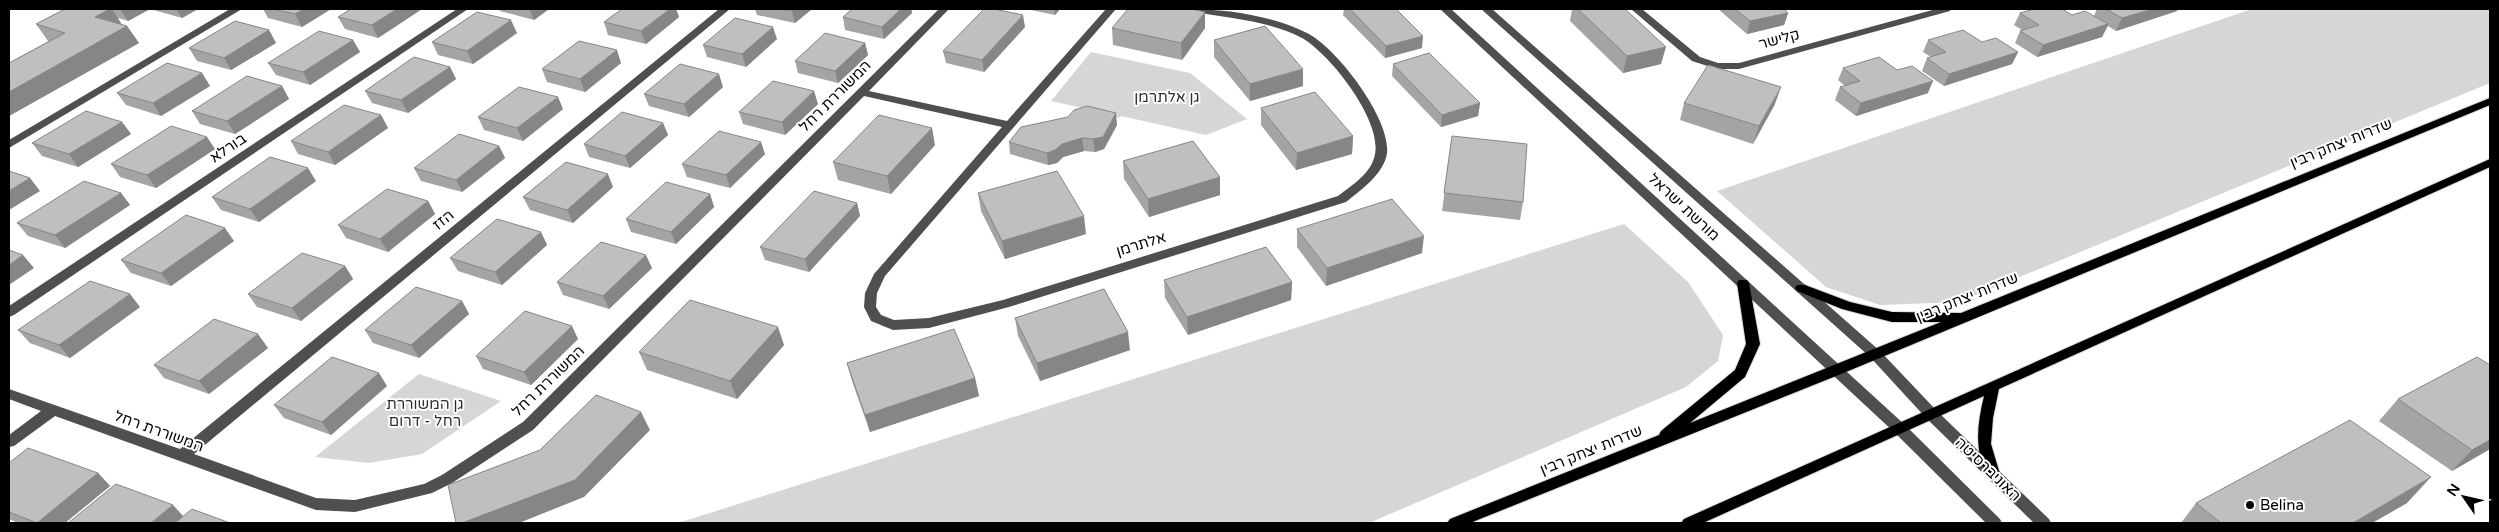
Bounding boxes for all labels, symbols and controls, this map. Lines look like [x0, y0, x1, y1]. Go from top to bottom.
street label: קלישר [1757, 25, 1801, 53]
street label: המשוררת רחל [795, 56, 875, 136]
park label: גן אלתרמן [1134, 88, 1200, 106]
street label: שדרות יצחק רבין [2287, 114, 2395, 172]
street label: בורלא [206, 129, 250, 167]
street label: מורשת ישראל [1645, 169, 1723, 245]
street label: הזז [429, 206, 457, 234]
street label: אלתרמן [1114, 228, 1168, 260]
street label: שדרות יצחק רבין [1913, 268, 2021, 326]
street label: המשוררת רחל [508, 342, 588, 420]
park label: גן המשוררת רחל - דרום [386, 395, 464, 430]
street label: המשוררת רחל [112, 406, 206, 456]
street label: שדרות יצחק רבין [1537, 421, 1645, 479]
street label: האוניברסיטה [1951, 433, 2025, 505]
north arrow [2439, 472, 2489, 522]
text: N [2443, 481, 2464, 499]
place label: Belina [2260, 496, 2304, 514]
marker: Belina [2244, 499, 2256, 511]

